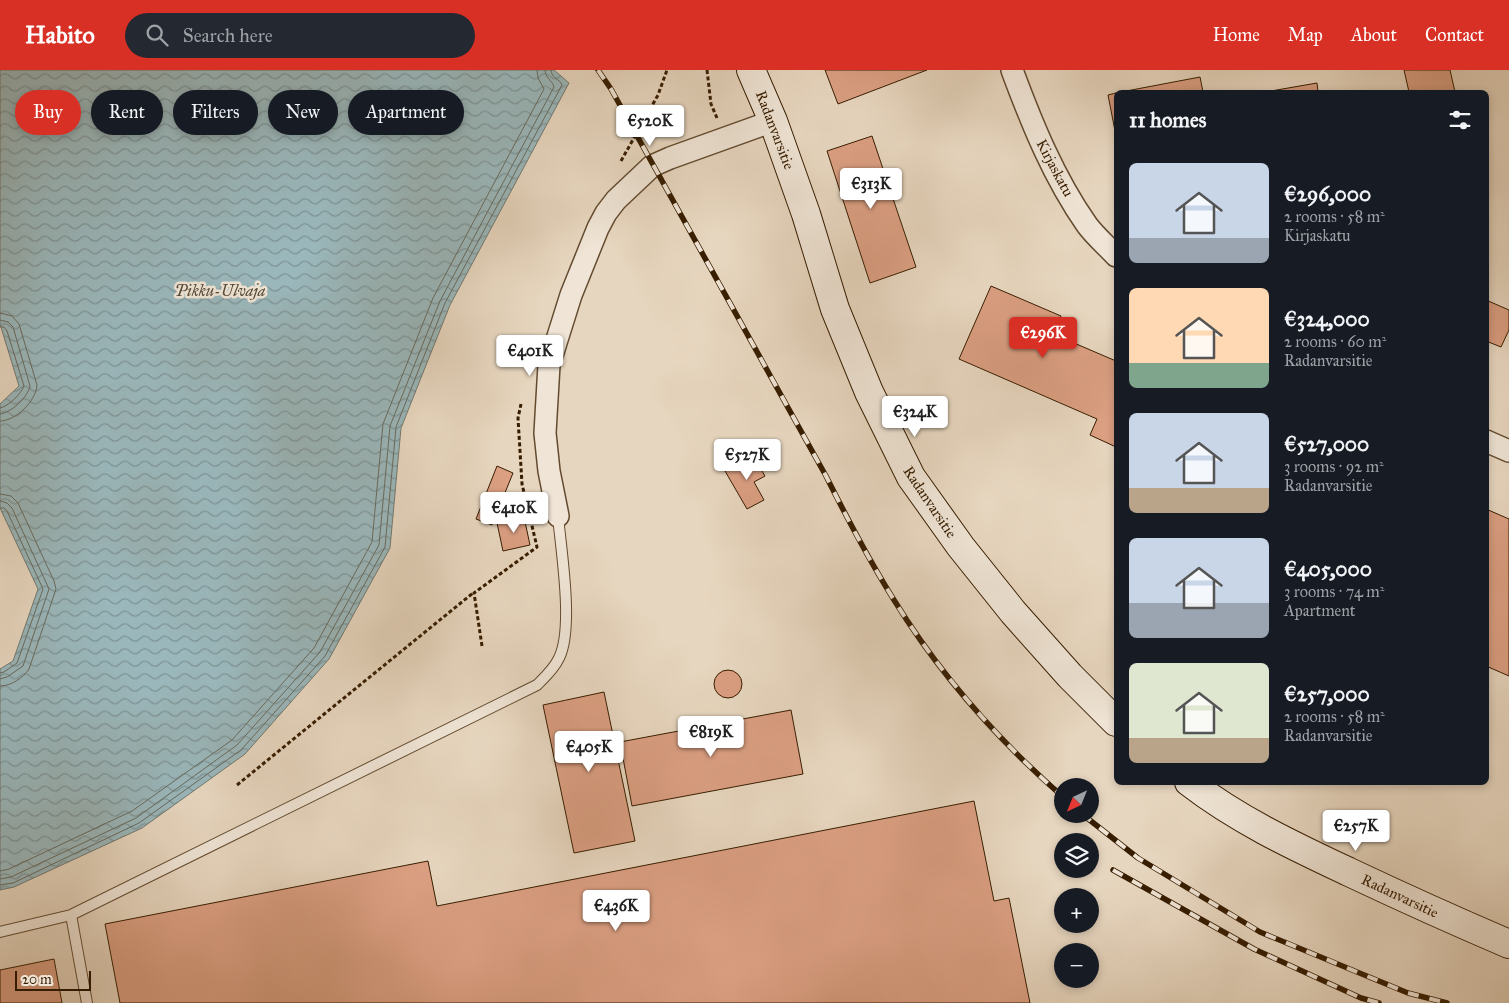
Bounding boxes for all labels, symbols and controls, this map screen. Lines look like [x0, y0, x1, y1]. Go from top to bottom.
search box [125, 13, 475, 58]
text: Habito [25, 20, 95, 50]
icon: search [143, 21, 171, 49]
text: Search here [183, 24, 273, 47]
text: Home [1213, 24, 1260, 46]
text: Map [1288, 24, 1323, 46]
text: About [1351, 24, 1397, 46]
text: Contact [1425, 24, 1484, 46]
street label: Radanvarsitie [752, 88, 798, 172]
chip: Buy [15, 90, 81, 135]
chip: Rent [91, 90, 163, 135]
chip: Filters [173, 90, 258, 135]
chip: New [268, 90, 338, 135]
chip: Apartment [348, 90, 464, 135]
pin: €520K [615, 104, 685, 147]
icon: filters [1446, 106, 1474, 134]
text: 11 homes [1129, 107, 1206, 133]
text: €520K [627, 111, 673, 130]
street label: Kirjaskatu [1032, 136, 1078, 200]
pin: €313K [836, 168, 906, 210]
text: €313K [851, 174, 891, 193]
text: €296,000 [1284, 181, 1371, 207]
icon: home [1169, 183, 1229, 243]
text: 2 rooms · 58 m² [1284, 207, 1385, 226]
text: Kirjaskatu [1284, 226, 1351, 245]
water label: Pikku-Ulvaja [175, 281, 266, 301]
text: €324,000 [1284, 306, 1370, 332]
icon: home [1169, 308, 1229, 368]
pin: €296K [1008, 316, 1078, 359]
text: €296K [1020, 323, 1066, 342]
text: 2 rooms · 60 m² [1284, 332, 1386, 351]
pin: €401K [495, 334, 565, 377]
text: €401K [507, 341, 553, 360]
text: Radanvarsitie [1284, 351, 1372, 370]
pin: €324K [880, 396, 950, 438]
text: €324K [893, 402, 937, 421]
text: €527,000 [1284, 431, 1369, 457]
icon: home [1169, 433, 1229, 493]
pin: €527K [712, 438, 782, 481]
text: €527K [725, 445, 769, 464]
text: 3 rooms · 92 m² [1284, 457, 1384, 476]
street label: Radanvarsitie [899, 463, 961, 541]
text: Radanvarsitie [1284, 476, 1372, 495]
pin: €410K [479, 492, 549, 534]
text: €410K [491, 498, 537, 517]
text: €405,000 [1284, 556, 1372, 582]
icon: home [1169, 558, 1229, 618]
text: 3 rooms · 74 m² [1284, 582, 1384, 601]
text: Apartment [1284, 601, 1356, 620]
text: €257,000 [1284, 681, 1370, 707]
icon: home [1169, 683, 1229, 743]
text: 2 rooms · 58 m² [1284, 707, 1385, 726]
pin: €819K [676, 716, 746, 758]
text: €819K [689, 722, 733, 741]
text: Radanvarsitie [1284, 726, 1372, 745]
pin: €405K [554, 730, 624, 773]
text: €405K [566, 737, 612, 756]
north arrow [1054, 778, 1099, 822]
map controls [1054, 778, 1099, 988]
pin: €257K [1321, 810, 1391, 852]
text: €257K [1334, 816, 1378, 835]
button: layers [1054, 833, 1099, 878]
street label: Radanvarsitie [1359, 870, 1441, 922]
button: + [1054, 888, 1099, 933]
pin: €436K [581, 890, 651, 932]
text: €436K [594, 896, 638, 915]
button: − [1054, 943, 1099, 988]
scale bar [15, 968, 91, 991]
text: 20 m [22, 971, 52, 988]

